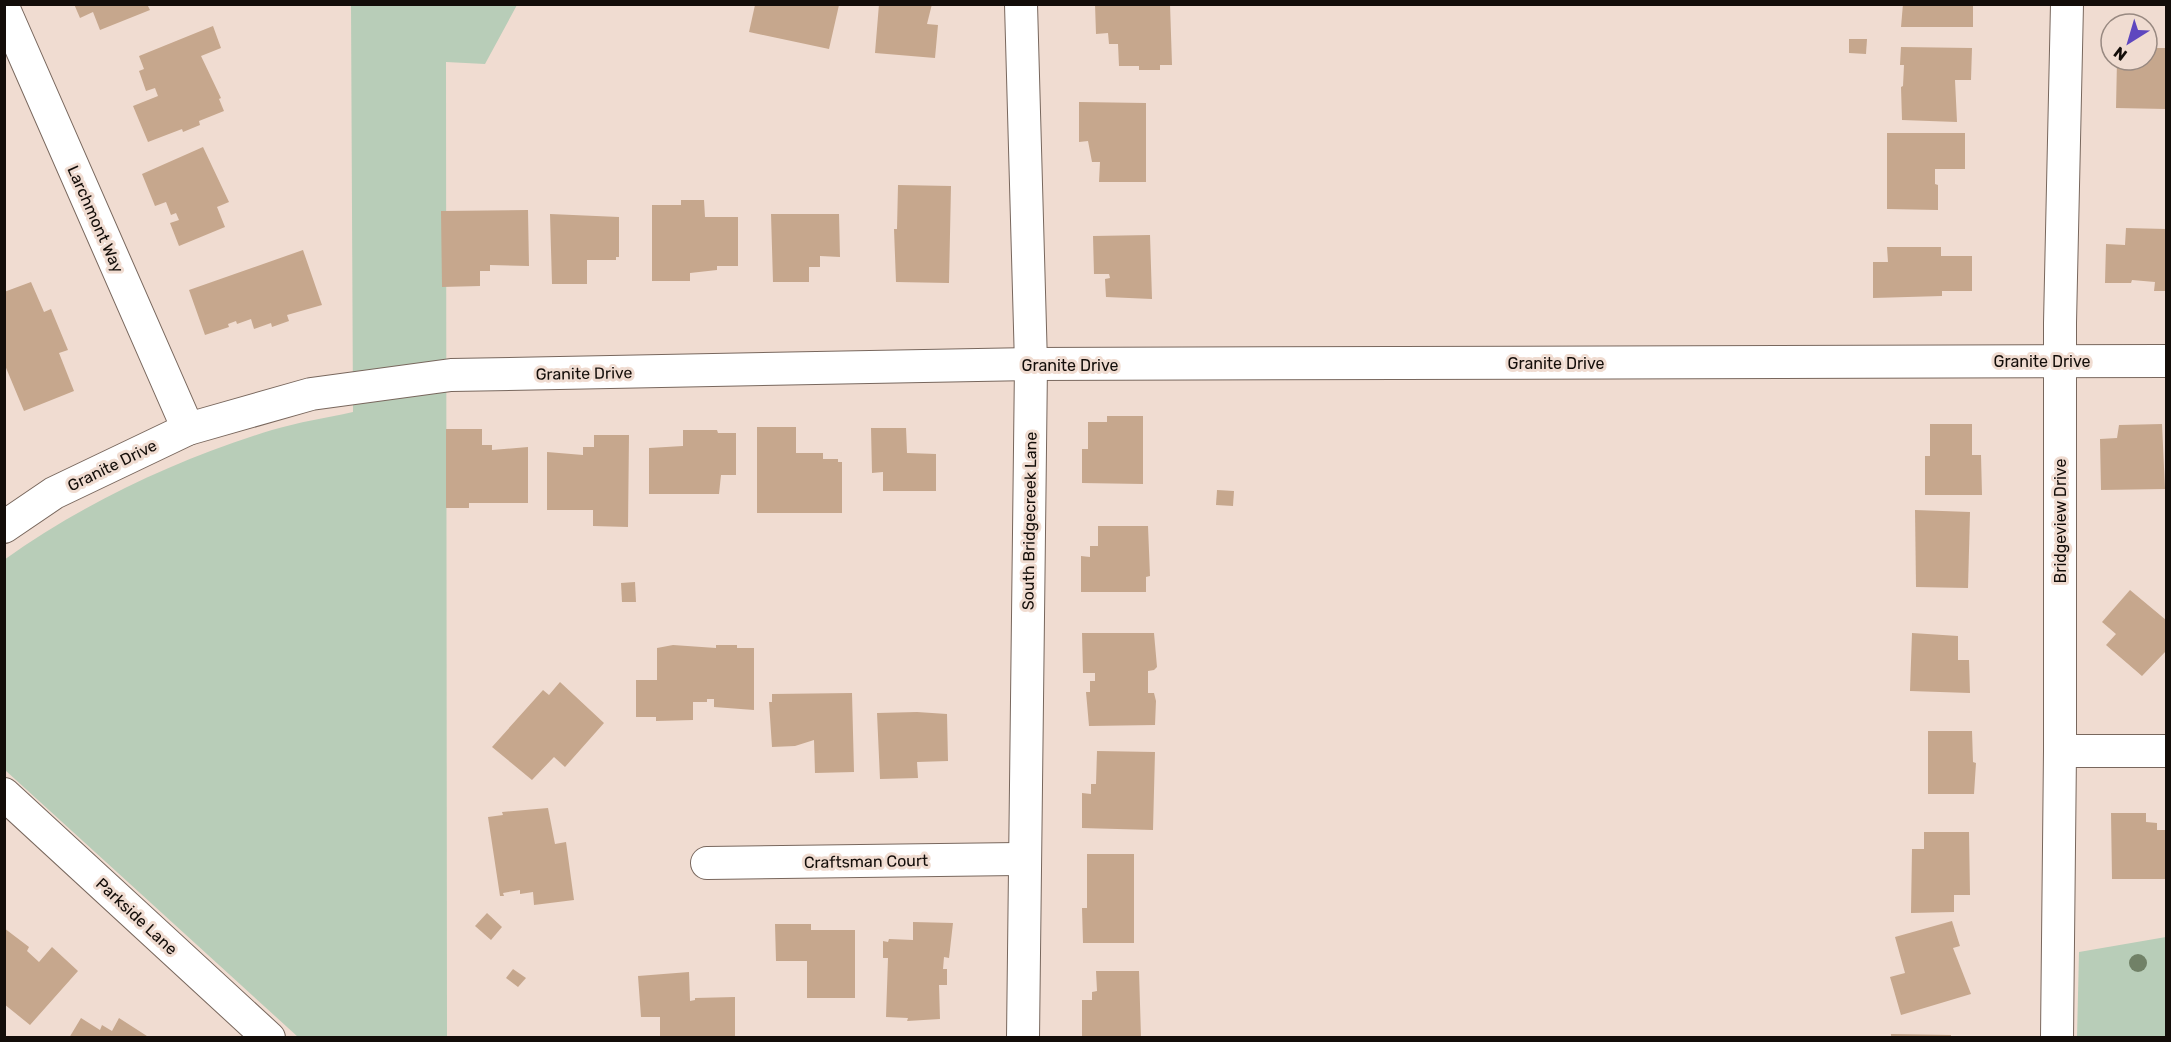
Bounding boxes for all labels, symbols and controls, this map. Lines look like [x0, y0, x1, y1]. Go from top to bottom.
north arrow [2099, 12, 2159, 72]
text: N [2110, 43, 2131, 65]
street label: Larchmont Way [63, 163, 128, 276]
street label: Granite Drive [1994, 352, 2090, 371]
street label: Granite Drive [1508, 354, 1604, 373]
street label: Granite Drive [1022, 356, 1118, 375]
street label: Granite Drive [535, 363, 633, 384]
street label: South Bridgecreek Lane [1018, 432, 1041, 610]
street label: Granite Drive [65, 436, 160, 495]
street label: Bridgeview Drive [2051, 459, 2070, 583]
street label: Craftsman Court [804, 851, 928, 872]
street label: Parkside Lane [92, 874, 181, 959]

